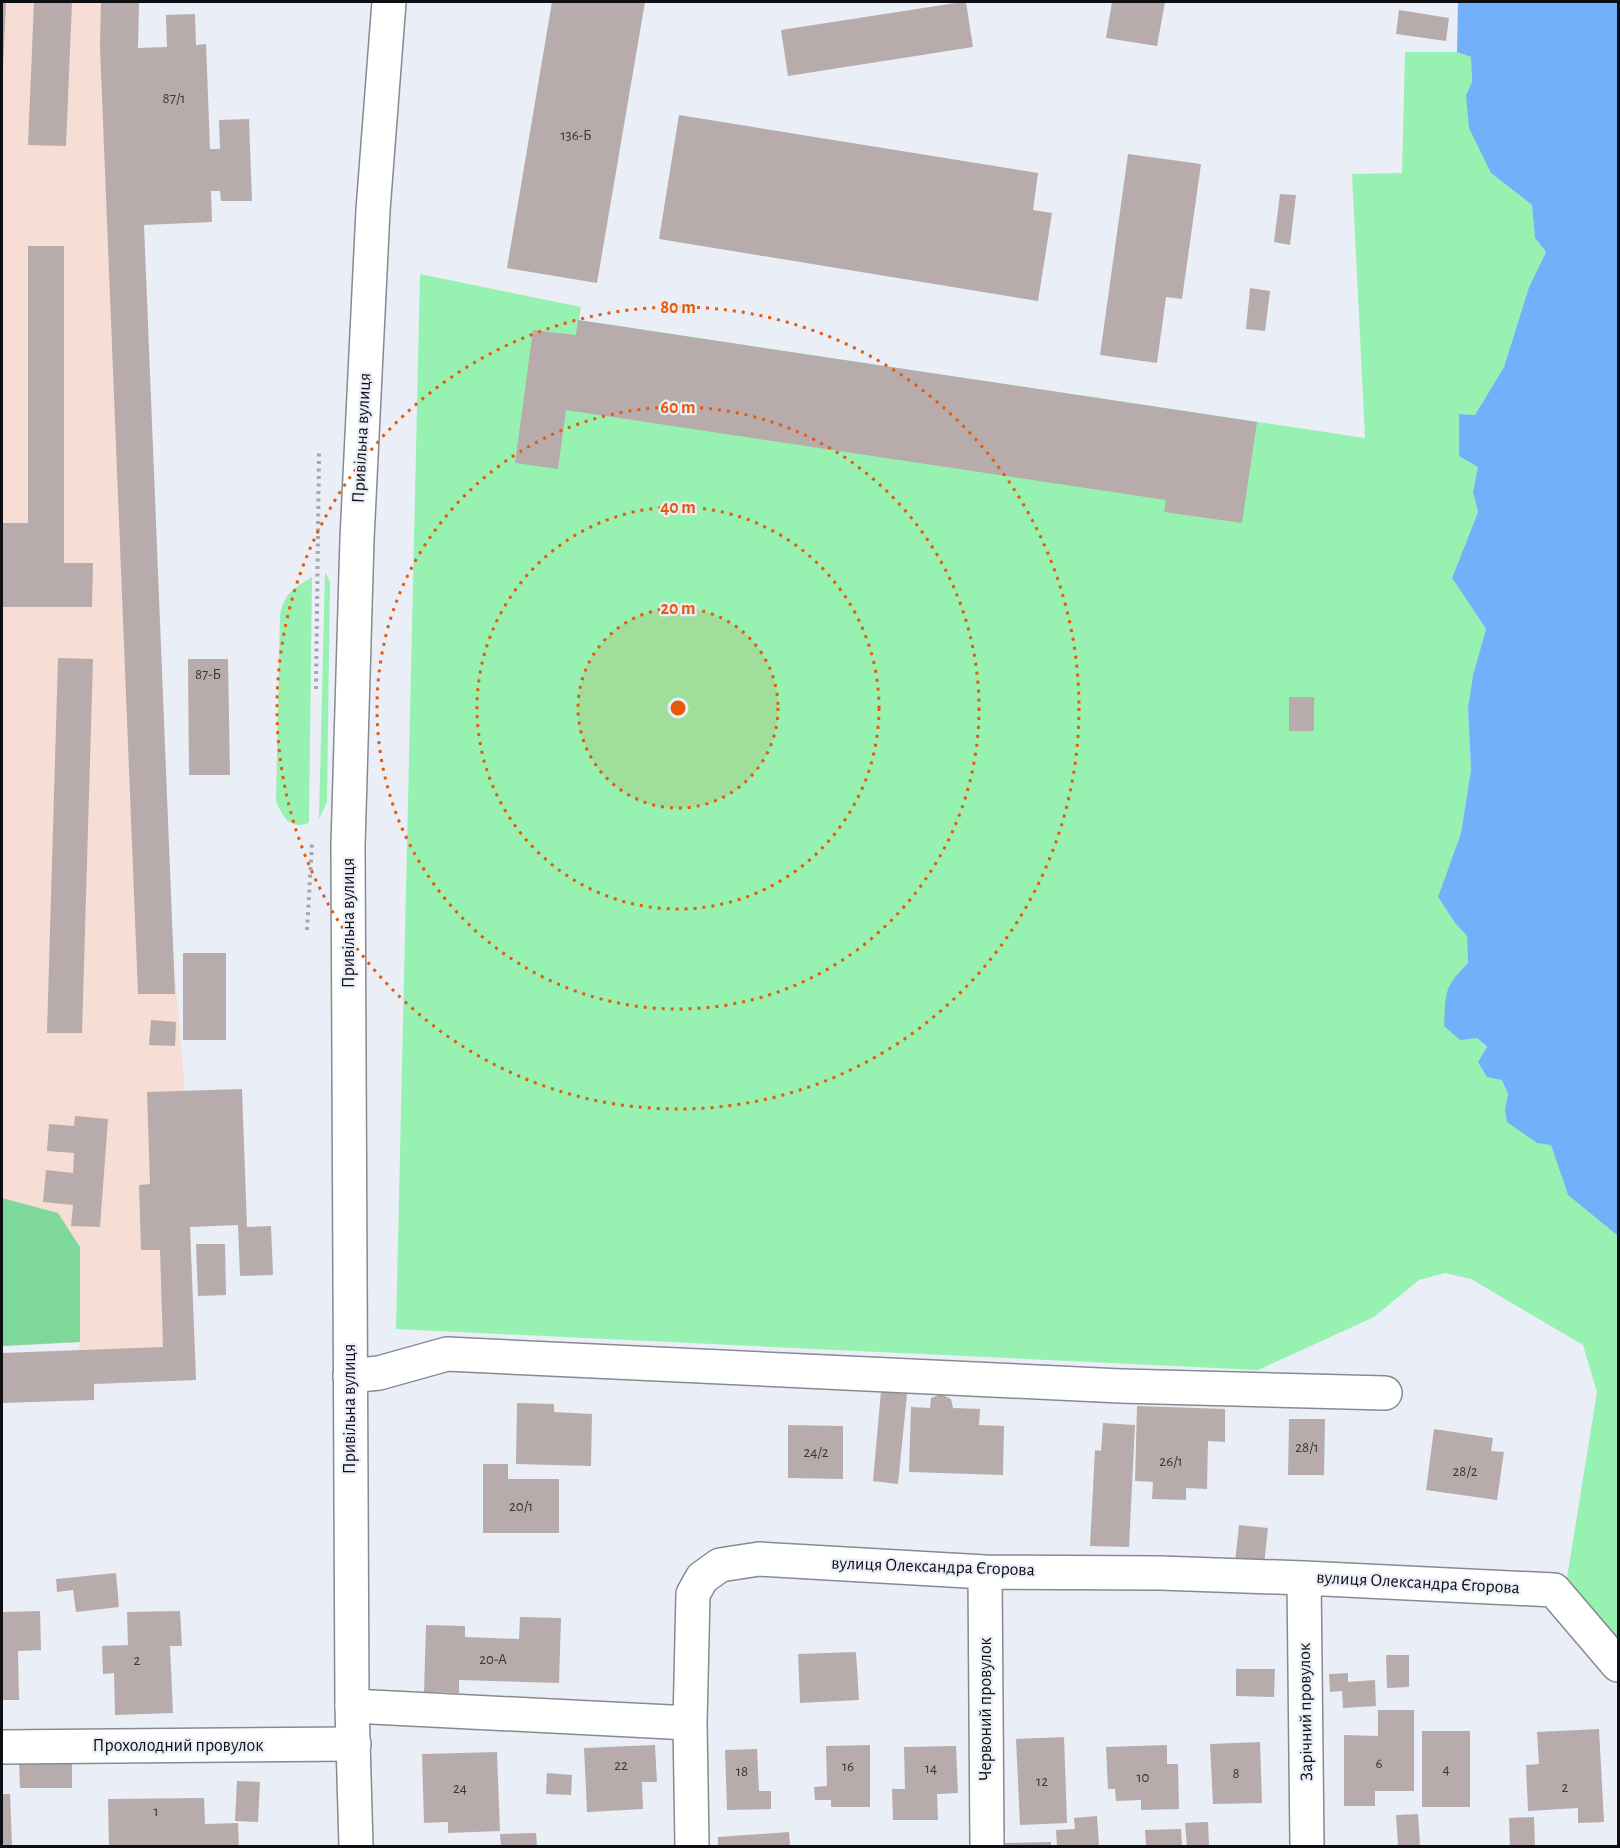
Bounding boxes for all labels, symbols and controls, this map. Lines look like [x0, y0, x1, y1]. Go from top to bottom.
house number: 87/1 [163, 91, 185, 106]
house number: 136-Б [560, 128, 592, 143]
text: 80 m [660, 299, 696, 317]
street label: Привільна вулиця [350, 372, 374, 504]
text: 60 m [660, 399, 696, 417]
text: 40 m [660, 499, 696, 517]
text: 20 m [660, 600, 696, 618]
house number: 87-Б [195, 667, 221, 682]
centre of rings [668, 698, 688, 718]
street label: Привільна вулиця [340, 858, 358, 988]
street label: Привільна вулиця [341, 1344, 359, 1474]
house number: 28/1 [1295, 1440, 1319, 1455]
house number: 24/2 [803, 1445, 829, 1460]
house number: 26/1 [1159, 1454, 1183, 1469]
house number: 28/2 [1452, 1464, 1478, 1479]
house number: 20/1 [509, 1499, 533, 1514]
street label: вулиця Олександра Єгорова [831, 1554, 1035, 1580]
street label: вулиця Олександра Єгорова [1316, 1569, 1520, 1597]
street label: Червоний провулок [977, 1636, 995, 1781]
street label: Зарічний провулок [1296, 1642, 1316, 1781]
house number: 20-А [479, 1652, 507, 1667]
house number: 2 [134, 1653, 141, 1668]
street label: Прохолодний провулок [93, 1737, 264, 1755]
house number: 6 [1375, 1756, 1383, 1771]
house number: 22 [614, 1758, 628, 1773]
house number: 16 [842, 1759, 854, 1774]
house number: 14 [925, 1761, 937, 1776]
house number: 4 [1442, 1762, 1450, 1777]
house number: 18 [736, 1764, 748, 1779]
house number: 8 [1232, 1766, 1240, 1781]
house number: 10 [1136, 1770, 1150, 1785]
house number: 12 [1036, 1774, 1048, 1789]
house number: 2 [1562, 1780, 1569, 1795]
house number: 24 [453, 1781, 467, 1796]
house number: 1 [153, 1804, 159, 1819]

